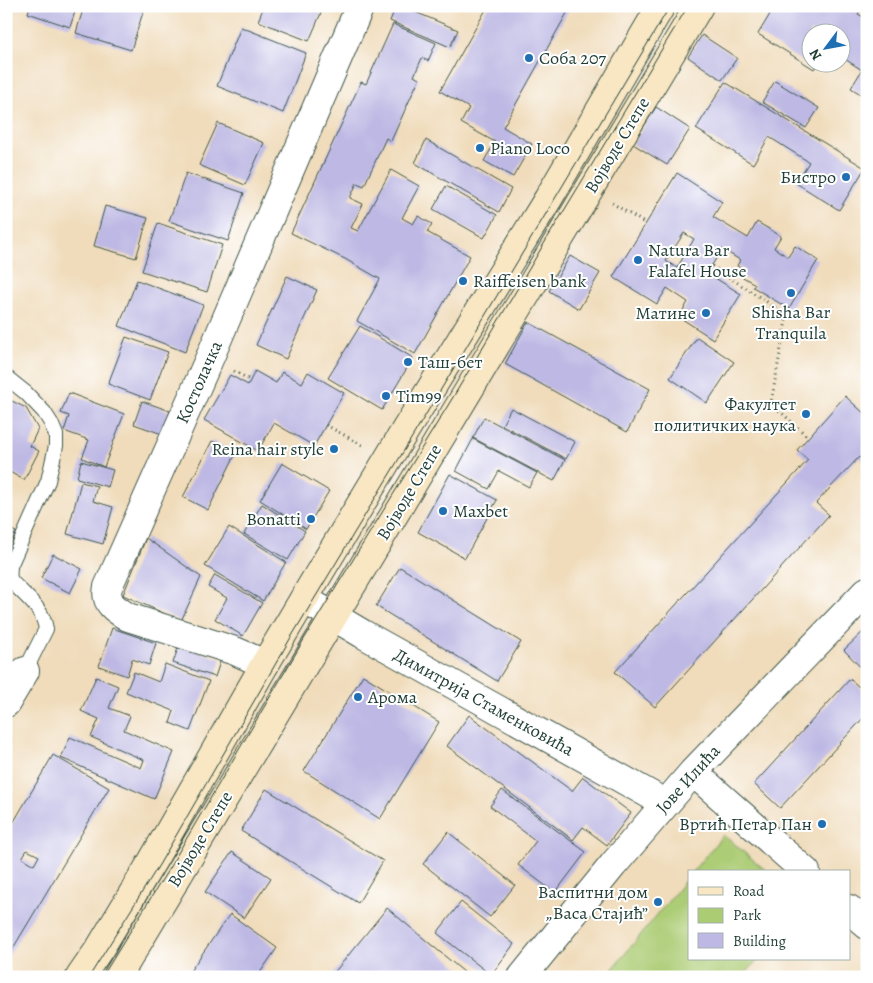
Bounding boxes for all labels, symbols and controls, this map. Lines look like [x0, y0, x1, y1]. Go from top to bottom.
north arrow [800, 22, 850, 72]
text: N [805, 45, 826, 64]
place label: Соба 207 [539, 46, 606, 70]
marker: Соба 207 [523, 52, 535, 64]
street label: Војводе Степе [579, 92, 655, 198]
place label: Piano Loco [490, 136, 570, 160]
marker: Piano Loco [474, 142, 486, 154]
place label: Бистро [780, 165, 836, 189]
marker: Бистро [840, 171, 852, 183]
place label: Natura Bar Falafel House [648, 238, 746, 283]
marker: Natura Bar Falafel House [632, 254, 644, 266]
place label: Raiffeisen bank [473, 269, 586, 293]
marker: Raiffeisen bank [457, 275, 469, 287]
marker: Shisha Bar Tranquila [785, 287, 797, 299]
place label: Shisha Bar Tranquila [752, 300, 831, 345]
place label: Матине [635, 301, 696, 325]
marker: Матине [700, 307, 712, 319]
street label: Костолачка [170, 336, 228, 427]
place label: Таш-бет [418, 350, 482, 374]
marker: Таш-бет [402, 356, 414, 368]
place label: Tim99 [396, 384, 442, 408]
marker: Tim99 [380, 390, 392, 402]
place label: Факултет политичких наука [654, 392, 797, 437]
marker: Факултет политичких наука [800, 408, 812, 420]
place label: Reina hair style [211, 437, 324, 461]
street label: Војводе Степе [371, 439, 447, 545]
marker: Reina hair style [328, 443, 340, 455]
place label: Maxbet [453, 499, 508, 523]
marker: Maxbet [437, 505, 449, 517]
place label: Bonatti [246, 507, 301, 531]
marker: Bonatti [305, 513, 317, 525]
street label: Димитрија Стаменковића [390, 642, 579, 762]
place label: Арома [367, 685, 418, 709]
marker: Арома [352, 691, 364, 703]
street label: Јове Илића [650, 739, 726, 819]
street label: Војводе Степе [162, 786, 238, 892]
place label: Вртић Петар Пан [679, 812, 812, 836]
marker: Вртић Петар Пан [816, 818, 828, 830]
legend [688, 870, 850, 960]
place label: Васпитни дом „Васа Стајић” [538, 880, 648, 925]
text: Road [733, 881, 765, 901]
marker: Васпитни дом „Васа Стајић” [652, 896, 664, 908]
text: Park [733, 905, 762, 925]
text: Building [733, 931, 786, 951]

